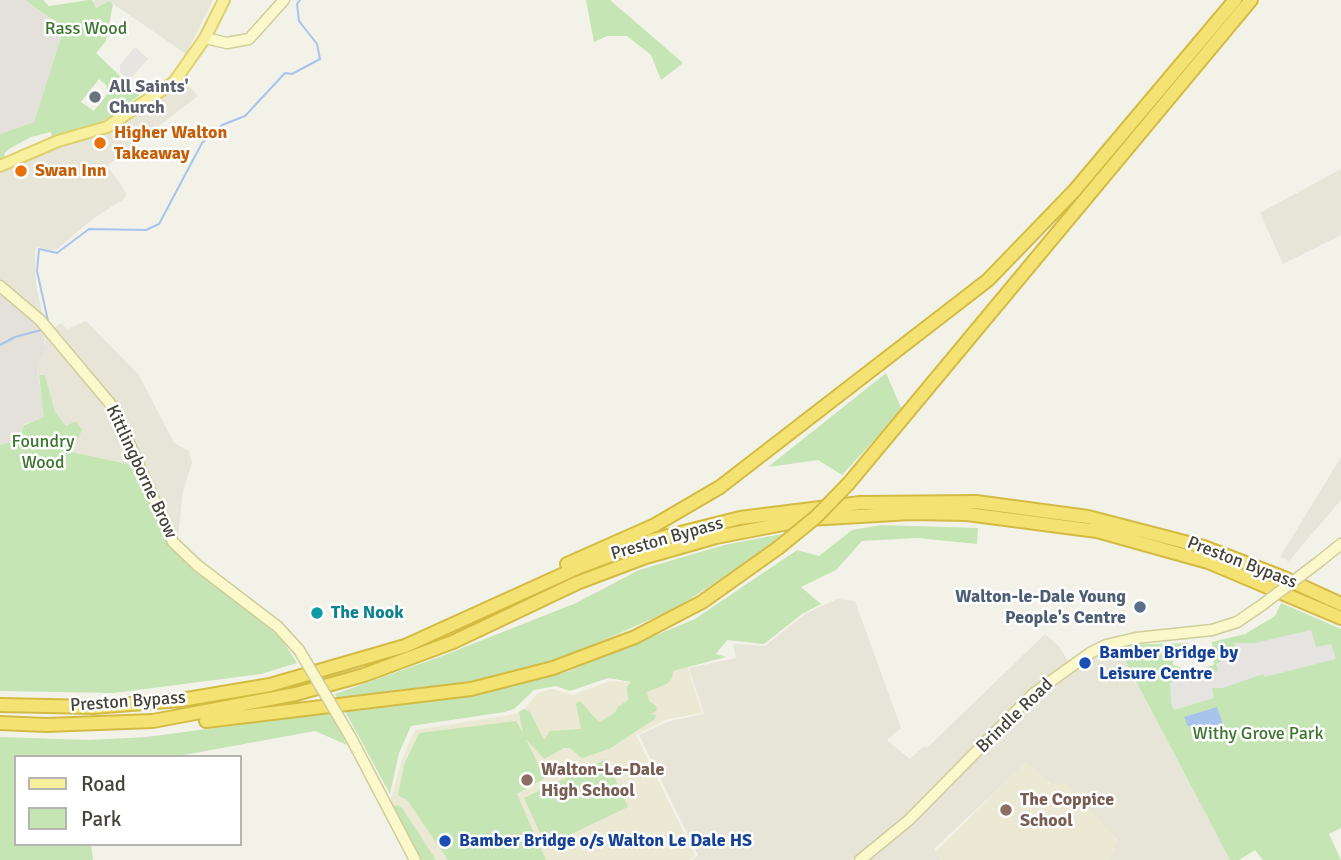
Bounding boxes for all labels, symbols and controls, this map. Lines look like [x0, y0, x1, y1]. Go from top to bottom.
park label: Rass Wood [45, 18, 127, 40]
place label: All Saints' Church [109, 76, 189, 119]
marker: All Saints' Church [87, 89, 103, 105]
place label: Higher Walton Takeaway [114, 122, 227, 164]
marker: Higher Walton Takeaway [92, 135, 108, 151]
place label: Swan Inn [35, 160, 107, 182]
marker: Swan Inn [13, 163, 29, 179]
street label: Kittlingborne Brow [101, 402, 181, 542]
park label: Foundry Wood [12, 431, 74, 474]
street label: Preston Bypass [608, 513, 726, 565]
street label: Preston Bypass [1184, 532, 1300, 594]
place label: Walton-le-Dale Young People's Centre [955, 586, 1126, 628]
marker: Walton-le-Dale Young People's Centre [1132, 599, 1148, 615]
place label: The Nook [331, 602, 404, 624]
marker: The Nook [309, 605, 325, 621]
place label: Bamber Bridge by Leisure Centre [1099, 642, 1238, 684]
marker: Bamber Bridge by Leisure Centre [1077, 655, 1093, 671]
street label: Brindle Road [972, 674, 1058, 758]
street label: Preston Bypass [69, 687, 187, 717]
park label: Withy Grove Park [1193, 723, 1323, 745]
legend [14, 755, 242, 846]
place label: Walton-Le-Dale High School [541, 759, 664, 802]
text: Road [81, 771, 126, 797]
marker: Walton-Le-Dale High School [519, 772, 535, 788]
place label: The Coppice School [1020, 789, 1114, 832]
marker: The Coppice School [998, 802, 1014, 818]
text: Park [81, 806, 121, 832]
place label: Bamber Bridge o/s Walton Le Dale HS [459, 830, 752, 852]
marker: Bamber Bridge o/s Walton Le Dale HS [437, 833, 453, 849]

